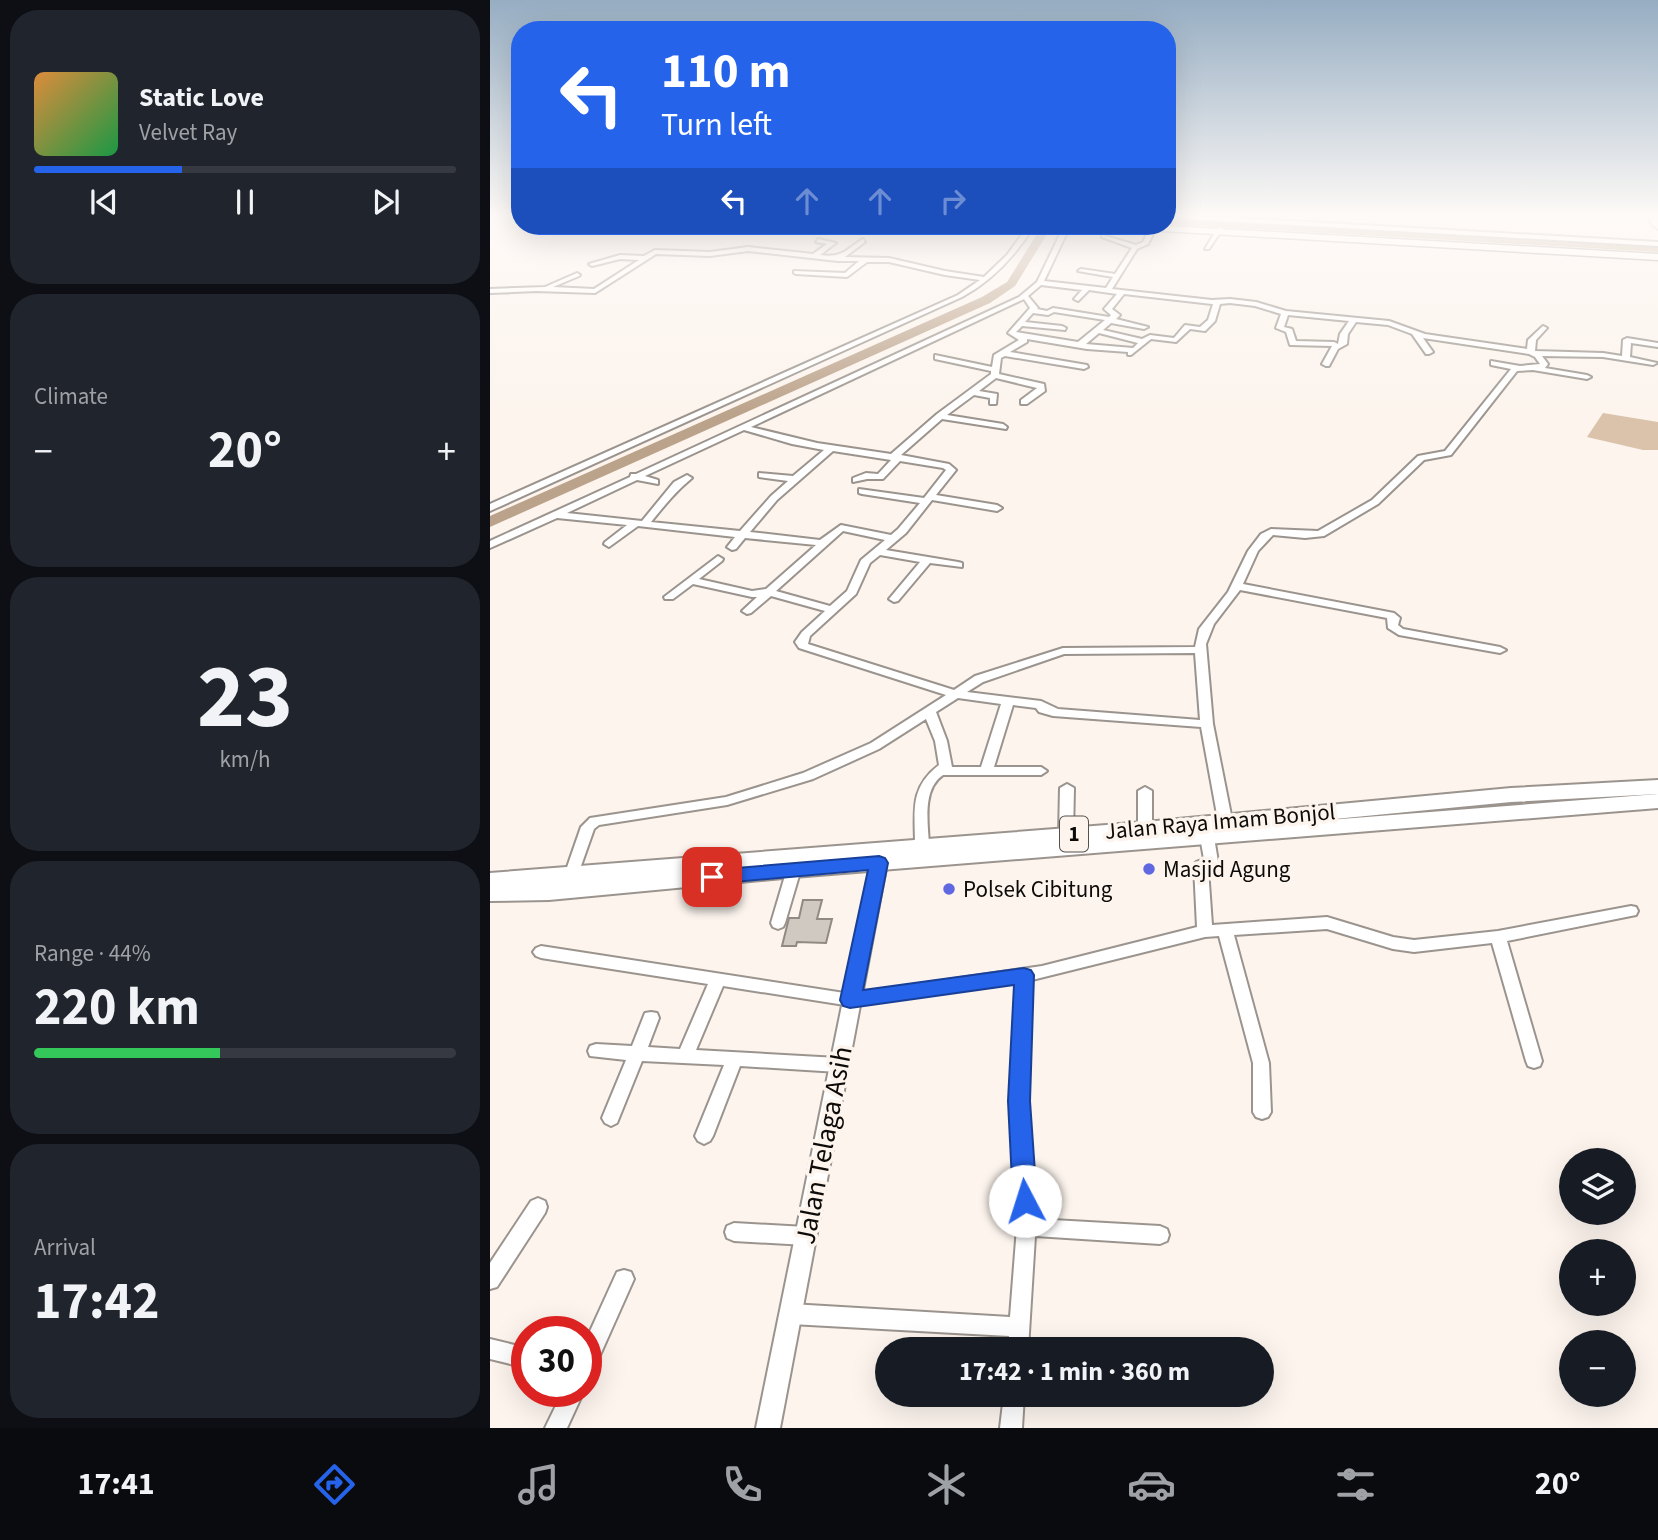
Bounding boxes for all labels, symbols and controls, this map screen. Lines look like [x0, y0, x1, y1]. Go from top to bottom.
text: 110 m [661, 37, 790, 107]
icon: left [546, 49, 637, 140]
text: Static Love [139, 79, 264, 116]
text: Turn left [661, 102, 772, 148]
text: Velvet Ray [139, 116, 237, 149]
icon: left [715, 182, 753, 220]
icon: ahead [788, 182, 826, 220]
icon: ahead [861, 182, 899, 220]
icon: right [934, 182, 972, 220]
icon: previous [85, 183, 123, 221]
icon: pause [226, 183, 264, 221]
icon: next [367, 183, 405, 221]
text: Climate [34, 380, 108, 413]
text: 20° [208, 414, 282, 488]
text: − [34, 425, 53, 479]
text: + [437, 425, 456, 479]
text: 23 [197, 633, 293, 762]
text: km/h [219, 743, 271, 776]
street label: Jalan Raya Imam Bonjol [1103, 795, 1337, 848]
road number: 1 [1060, 816, 1088, 852]
pin [682, 847, 742, 907]
place label: Masjid Agung [1163, 853, 1291, 886]
icon: arrive [693, 858, 731, 896]
marker: Masjid Agung [1141, 861, 1157, 877]
place label: Polsek Cibitung [963, 873, 1113, 906]
marker: Polsek Cibitung [941, 881, 957, 897]
text: Range · 44% [34, 937, 151, 970]
text: 220 km [34, 971, 200, 1045]
street label: Jalan Telaga Asih [785, 1043, 863, 1248]
map controls [1559, 1148, 1636, 1407]
button: layers [1559, 1148, 1636, 1225]
position arrow [988, 1164, 1062, 1238]
text: Arrival [34, 1231, 96, 1264]
button: + [1559, 1239, 1636, 1316]
text: 17:42 [34, 1265, 159, 1339]
speed limit sign: 30 [511, 1316, 602, 1407]
button: − [1559, 1330, 1636, 1407]
text: 17:42 · 1 min · 360 m [959, 1353, 1190, 1390]
icon: directions [310, 1460, 359, 1509]
icon: music [514, 1460, 563, 1509]
icon: phone [718, 1460, 767, 1509]
icon: climate [922, 1460, 971, 1509]
icon: car [1127, 1460, 1176, 1509]
icon: filters [1331, 1460, 1380, 1509]
text: 17:41 [78, 1461, 155, 1507]
text: 20° [1535, 1461, 1580, 1507]

